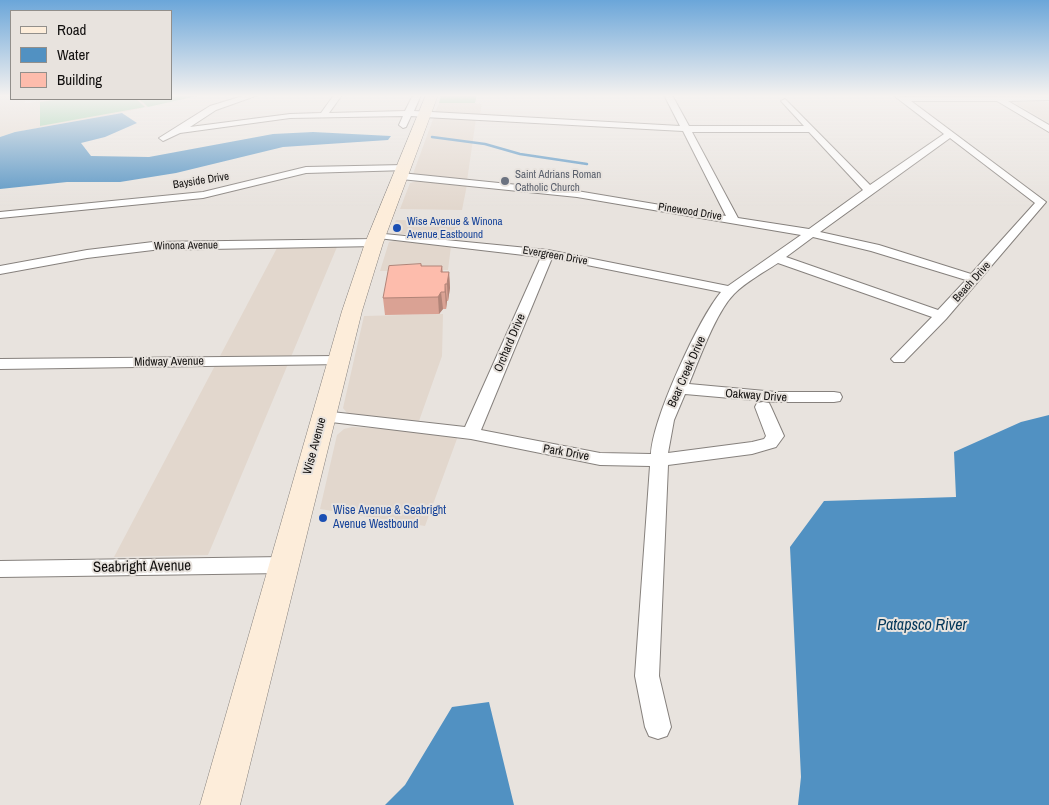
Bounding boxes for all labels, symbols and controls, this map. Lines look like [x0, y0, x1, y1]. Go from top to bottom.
legend [10, 10, 172, 100]
text: Road [57, 19, 86, 40]
text: Water [57, 44, 89, 65]
text: Building [57, 69, 102, 90]
place label: Saint Adrians Roman Catholic Church [515, 168, 601, 194]
street label: Bayside Drive [172, 170, 230, 192]
marker: Saint Adrians Roman Catholic Church [499, 175, 511, 187]
street label: Pinewood Drive [657, 200, 723, 224]
place label: Wise Avenue & Winona Avenue Eastbound [407, 215, 503, 241]
marker: Wise Avenue & Winona Avenue Eastbound [391, 222, 403, 234]
street label: Winona Avenue [154, 239, 218, 253]
street label: Evergreen Drive [522, 244, 588, 268]
street label: Beach Drive [950, 259, 994, 305]
street label: Orchard Drive [491, 312, 529, 374]
street label: Bear Creek Drive [665, 334, 709, 410]
street label: Midway Avenue [134, 354, 204, 370]
street label: Oakway Drive [725, 387, 787, 405]
street label: Wise Avenue [300, 416, 330, 476]
street label: Park Drive [542, 442, 590, 464]
place label: Wise Avenue & Seabright Avenue Westbound [333, 504, 446, 532]
marker: Wise Avenue & Seabright Avenue Westbound [317, 512, 329, 524]
street label: Seabright Avenue [93, 557, 191, 577]
water label: Patapsco River [877, 616, 967, 636]

